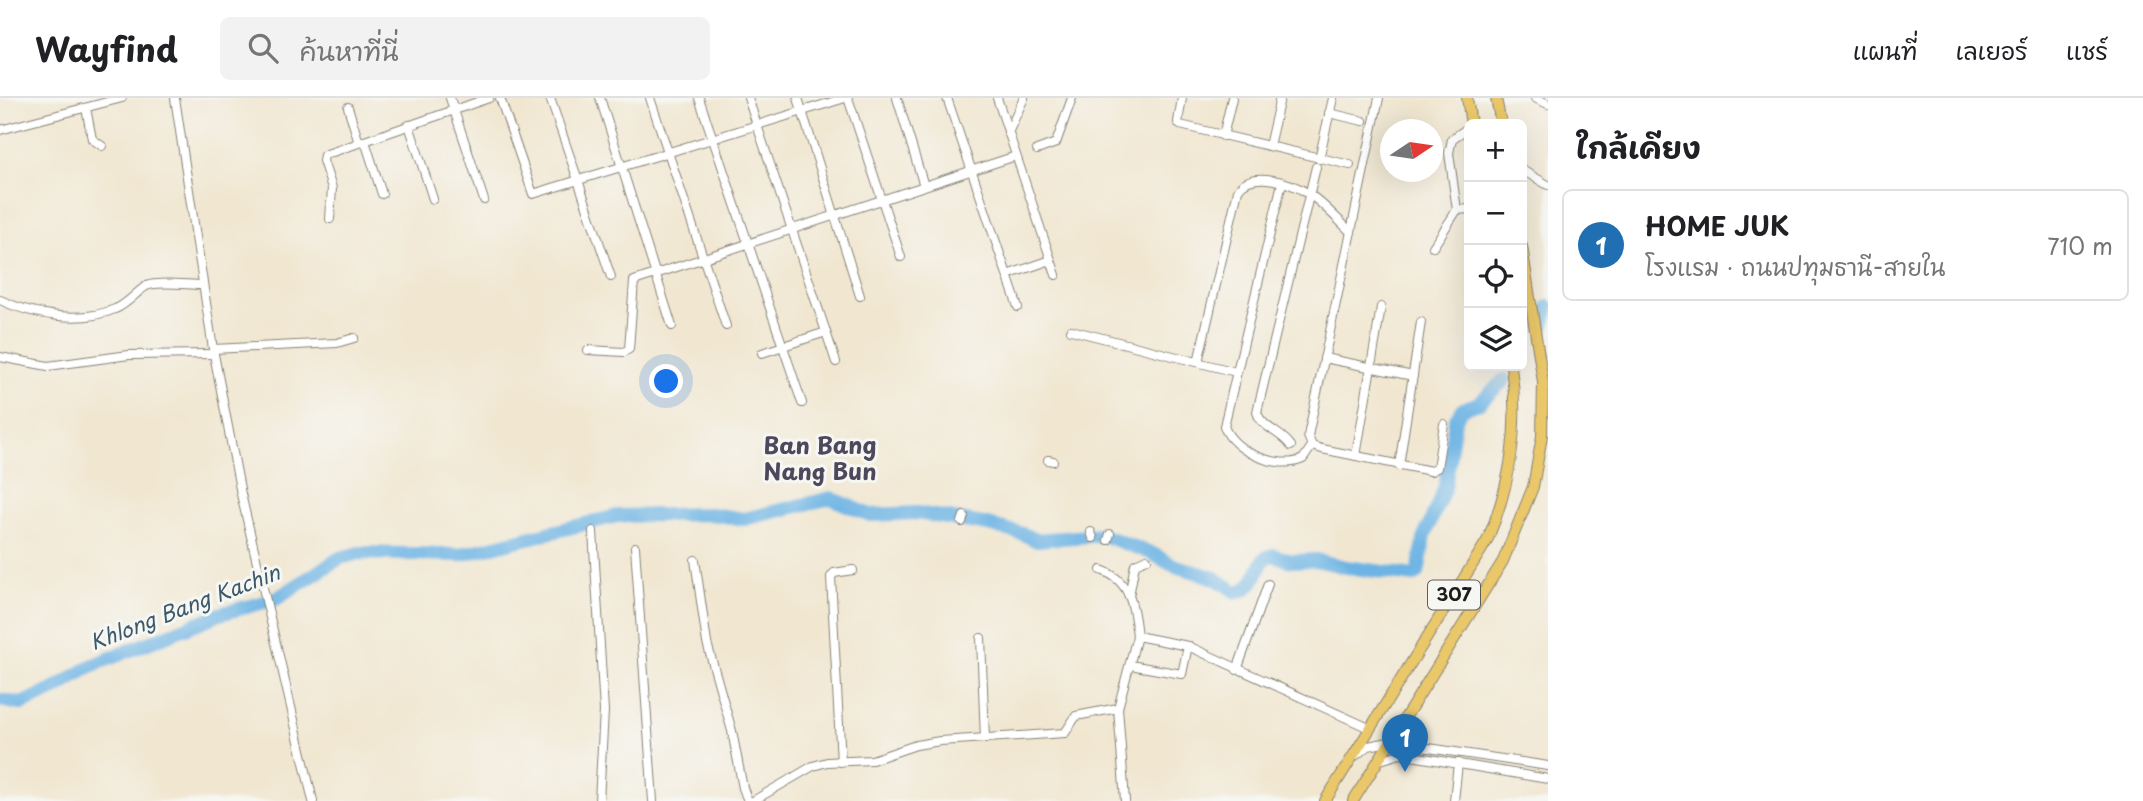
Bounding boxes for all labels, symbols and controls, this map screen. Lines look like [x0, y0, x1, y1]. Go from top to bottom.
search box [220, 17, 710, 80]
text: Wayfind [35, 23, 178, 73]
icon: search [244, 29, 282, 67]
text: ค้นหาที่นี่ [300, 31, 399, 70]
text: แผนที่ [1853, 32, 1918, 68]
text: เลเยอร์ [1956, 32, 2028, 68]
text: แชร์ [2066, 32, 2108, 68]
north arrow [1380, 119, 1443, 182]
map controls [1464, 119, 1527, 371]
button: + [1464, 119, 1527, 182]
text: ใกล้เคียง [1576, 124, 1701, 169]
button: − [1464, 182, 1527, 245]
text: HOME JUK [1645, 206, 1789, 245]
text: 1 [1596, 228, 1607, 263]
text: 710 m [2047, 228, 2113, 263]
button: locate [1464, 245, 1527, 308]
text: โรงแรม · ถนนปทุมธานี-สายใน [1645, 249, 1945, 284]
button: layers [1464, 308, 1527, 371]
your location [649, 364, 683, 398]
district label: Ban Bang Nang Bun [764, 427, 876, 488]
water label: Khlong Bang Kachin [85, 555, 285, 657]
road number: 307 [1428, 580, 1480, 610]
pin: 1 [1382, 714, 1428, 772]

